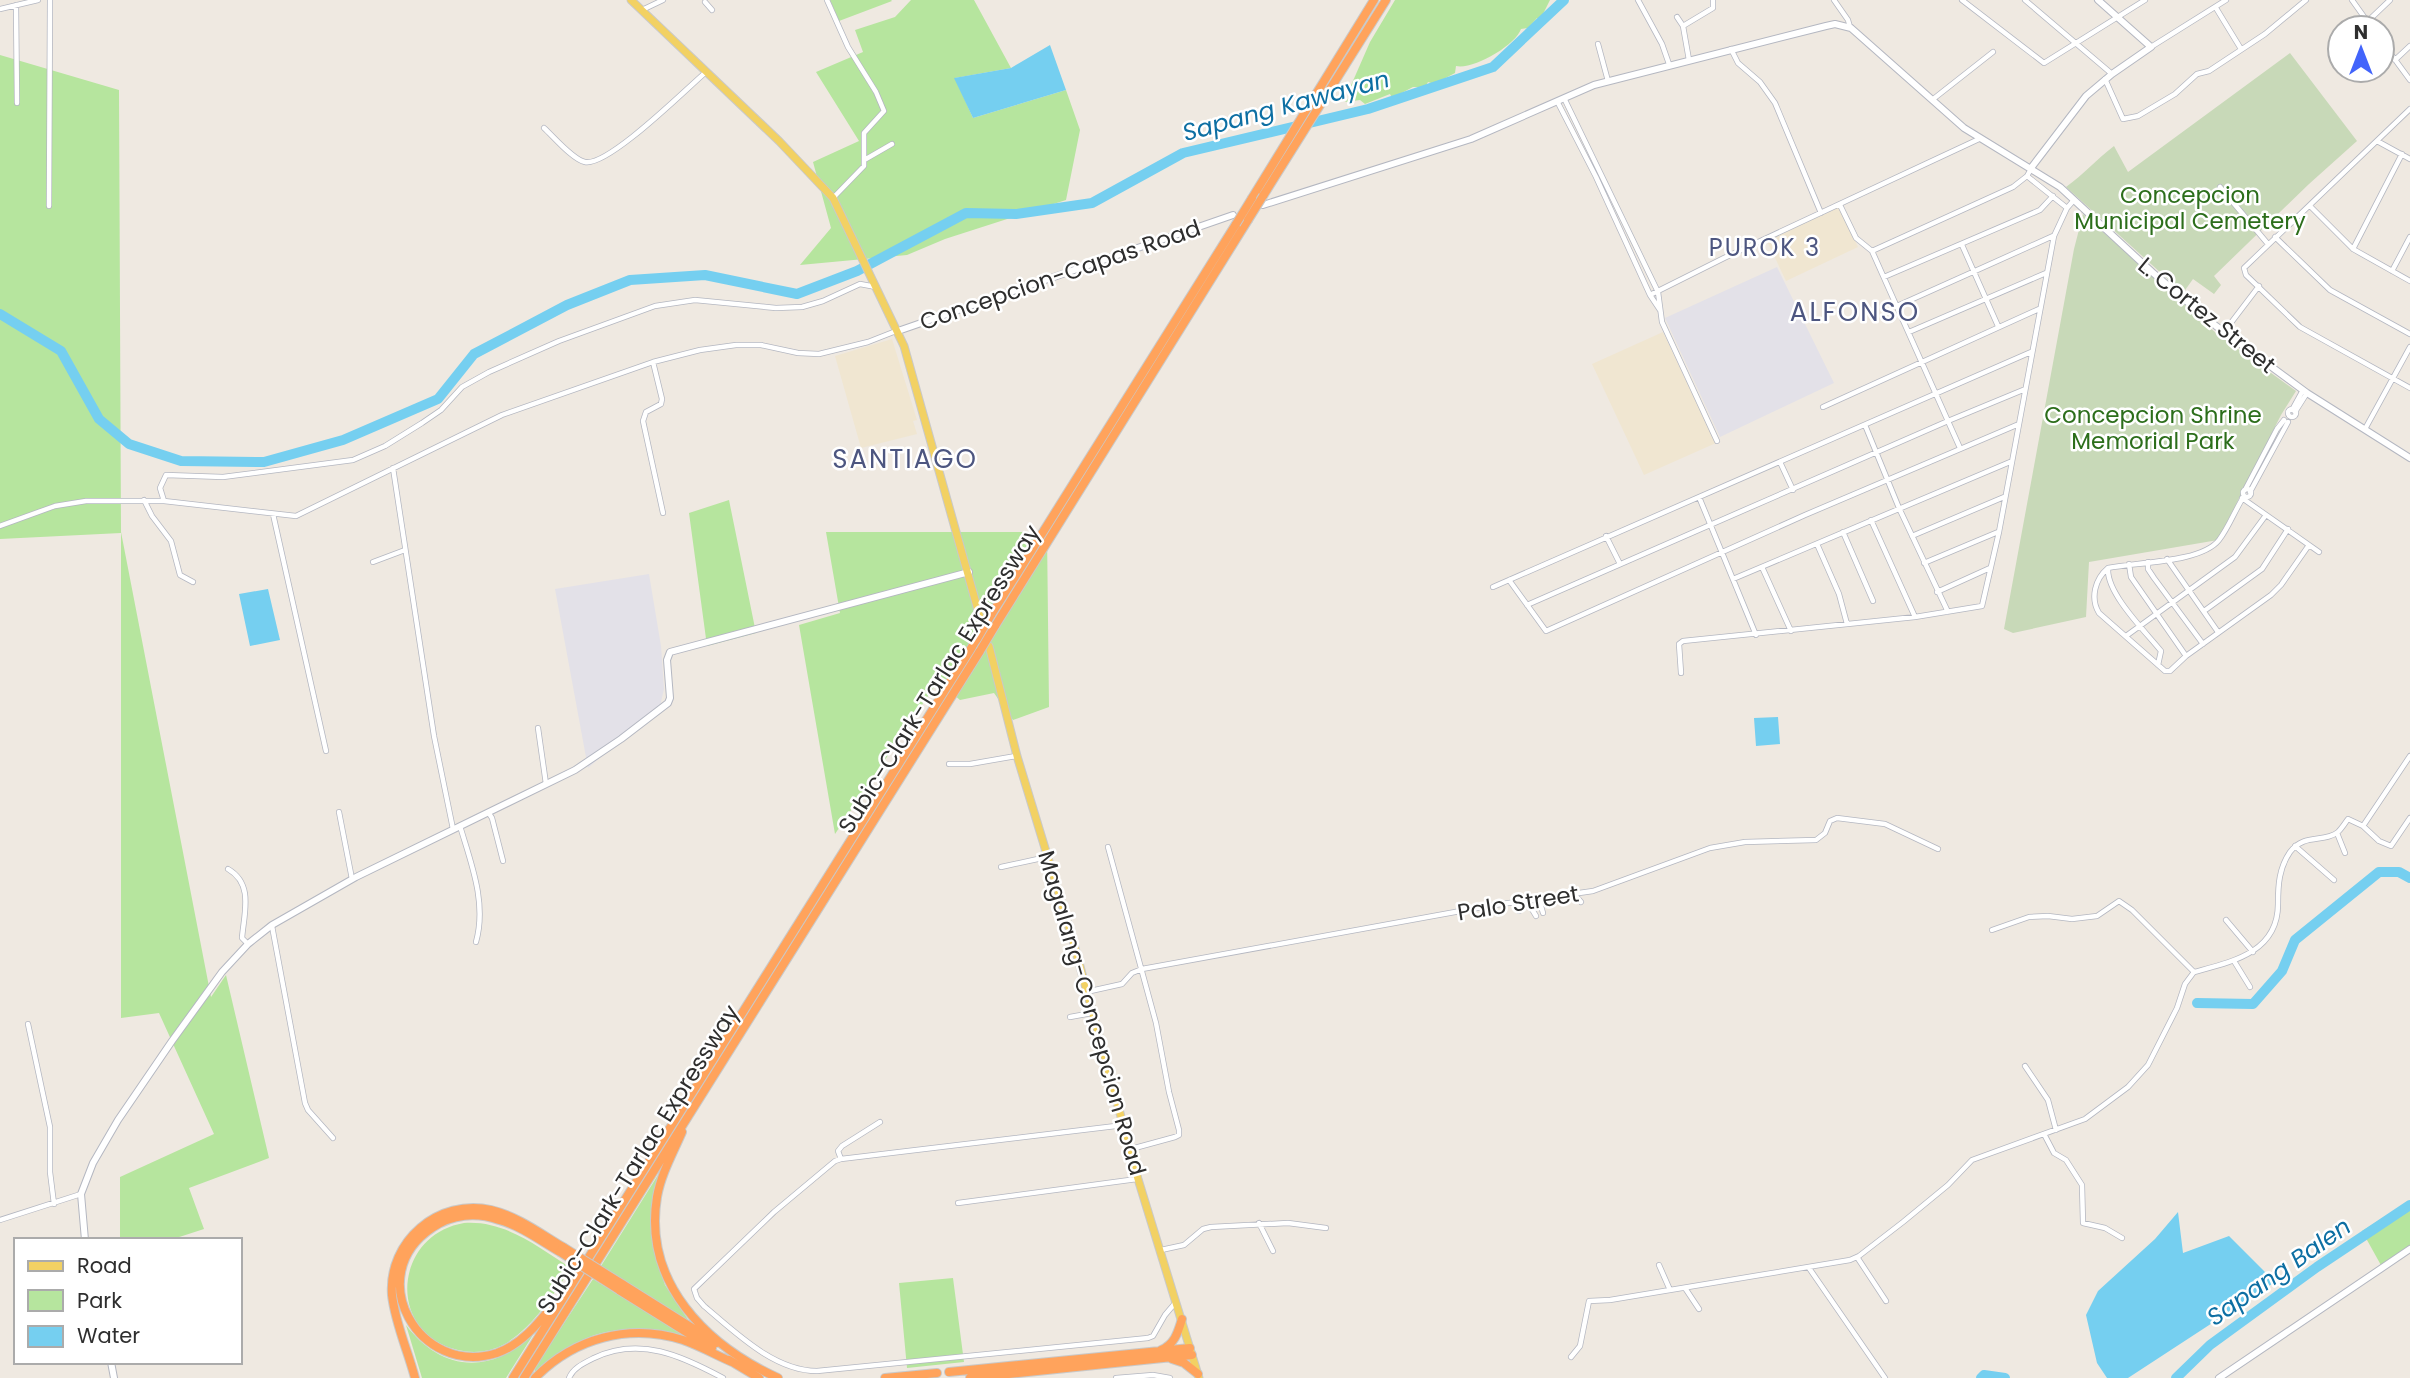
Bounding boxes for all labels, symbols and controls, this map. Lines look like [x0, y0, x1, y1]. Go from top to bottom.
north arrow [2326, 14, 2396, 84]
text: N [2354, 19, 2368, 46]
water label: Sapang Kawayan [1179, 62, 1393, 149]
park label: Concepcion Municipal Cemetery [2074, 179, 2306, 237]
street label: Concepcion-Capas Road [915, 212, 1205, 338]
district label: PUROK 3 [1709, 231, 1821, 264]
street label: L. Cortez Street [2131, 250, 2283, 380]
district label: ALFONSO [1790, 294, 1920, 330]
park label: Concepcion Shrine Memorial Park [2044, 399, 2262, 457]
district label: SANTIAGO [832, 441, 978, 477]
street label: Subic-Clark-Tarlac Expressway [830, 518, 1048, 840]
street label: Magalang-Concepcion Road [1030, 847, 1154, 1179]
street label: Palo Street [1455, 878, 1581, 928]
street label: Subic-Clark-Tarlac Expressway [529, 998, 747, 1320]
water label: Sapang Balen [2200, 1210, 2357, 1333]
legend [14, 1238, 242, 1364]
text: Road [77, 1251, 132, 1280]
text: Park [77, 1286, 122, 1315]
text: Water [77, 1321, 140, 1350]

